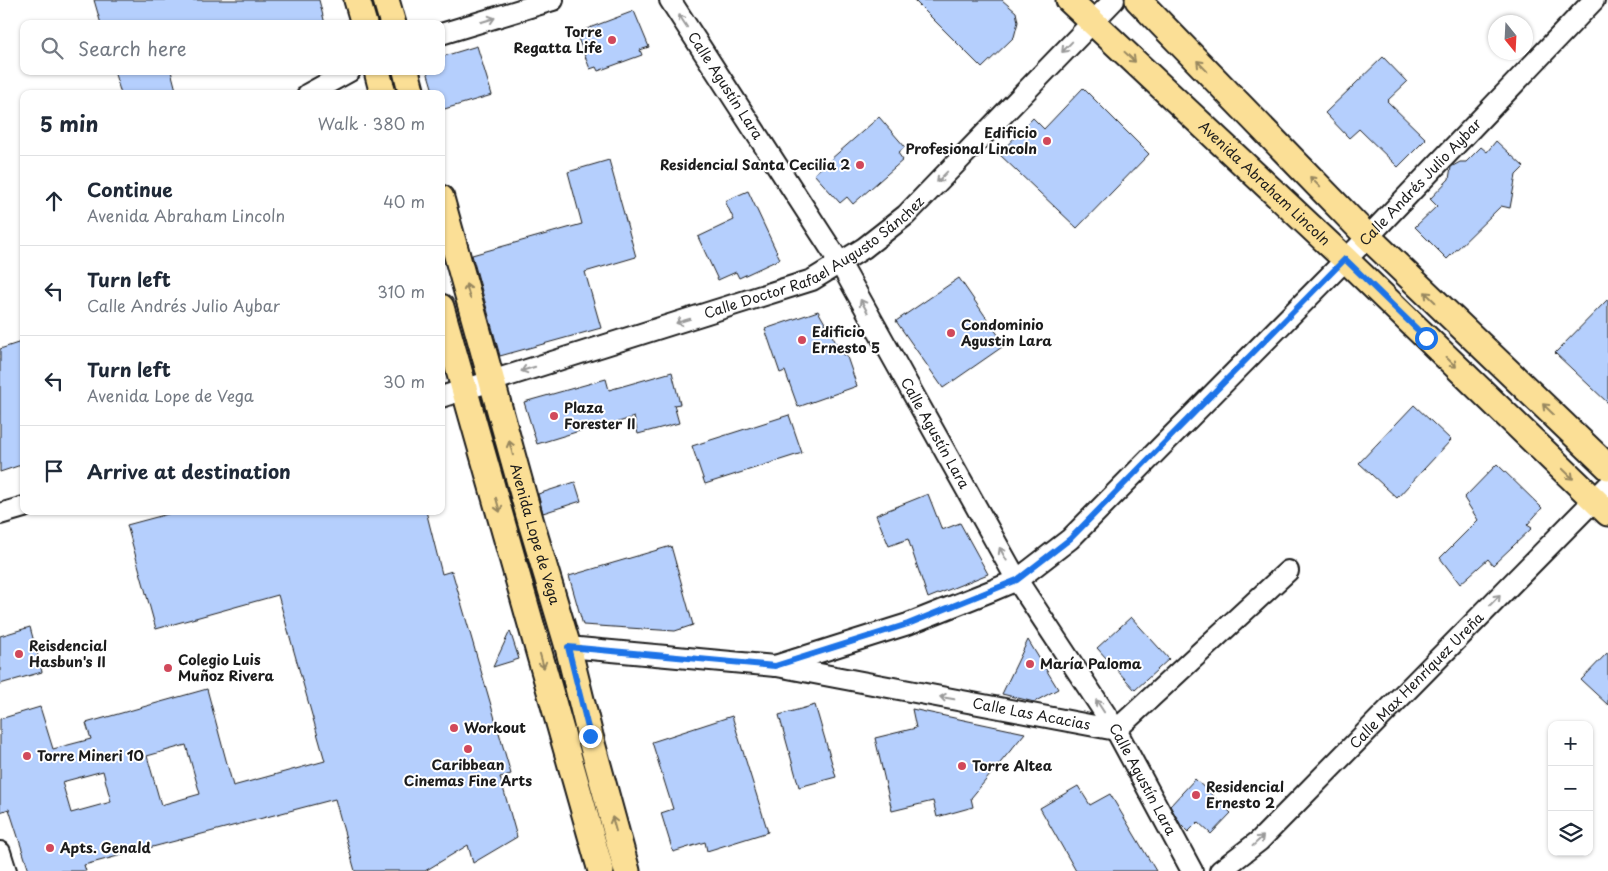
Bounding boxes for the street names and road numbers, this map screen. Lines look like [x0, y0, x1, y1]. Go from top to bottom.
street label: Calle Agustín Lara [683, 27, 769, 144]
street label: Calle Andrés Julio Aybar [1354, 113, 1486, 250]
street label: Avenida Abraham Lincoln [1194, 116, 1335, 250]
street label: Calle Doctor Rafael Augusto Sánchez [701, 191, 929, 323]
street label: Calle Agustín Lara [896, 373, 975, 493]
street label: Avenida Lope de Vega [505, 461, 566, 607]
street label: Calle Max Henríquez Ureña [1344, 607, 1488, 753]
street label: Calle Las Acacias [971, 692, 1092, 735]
street label: Calle Agustín Lara [1104, 719, 1182, 839]

